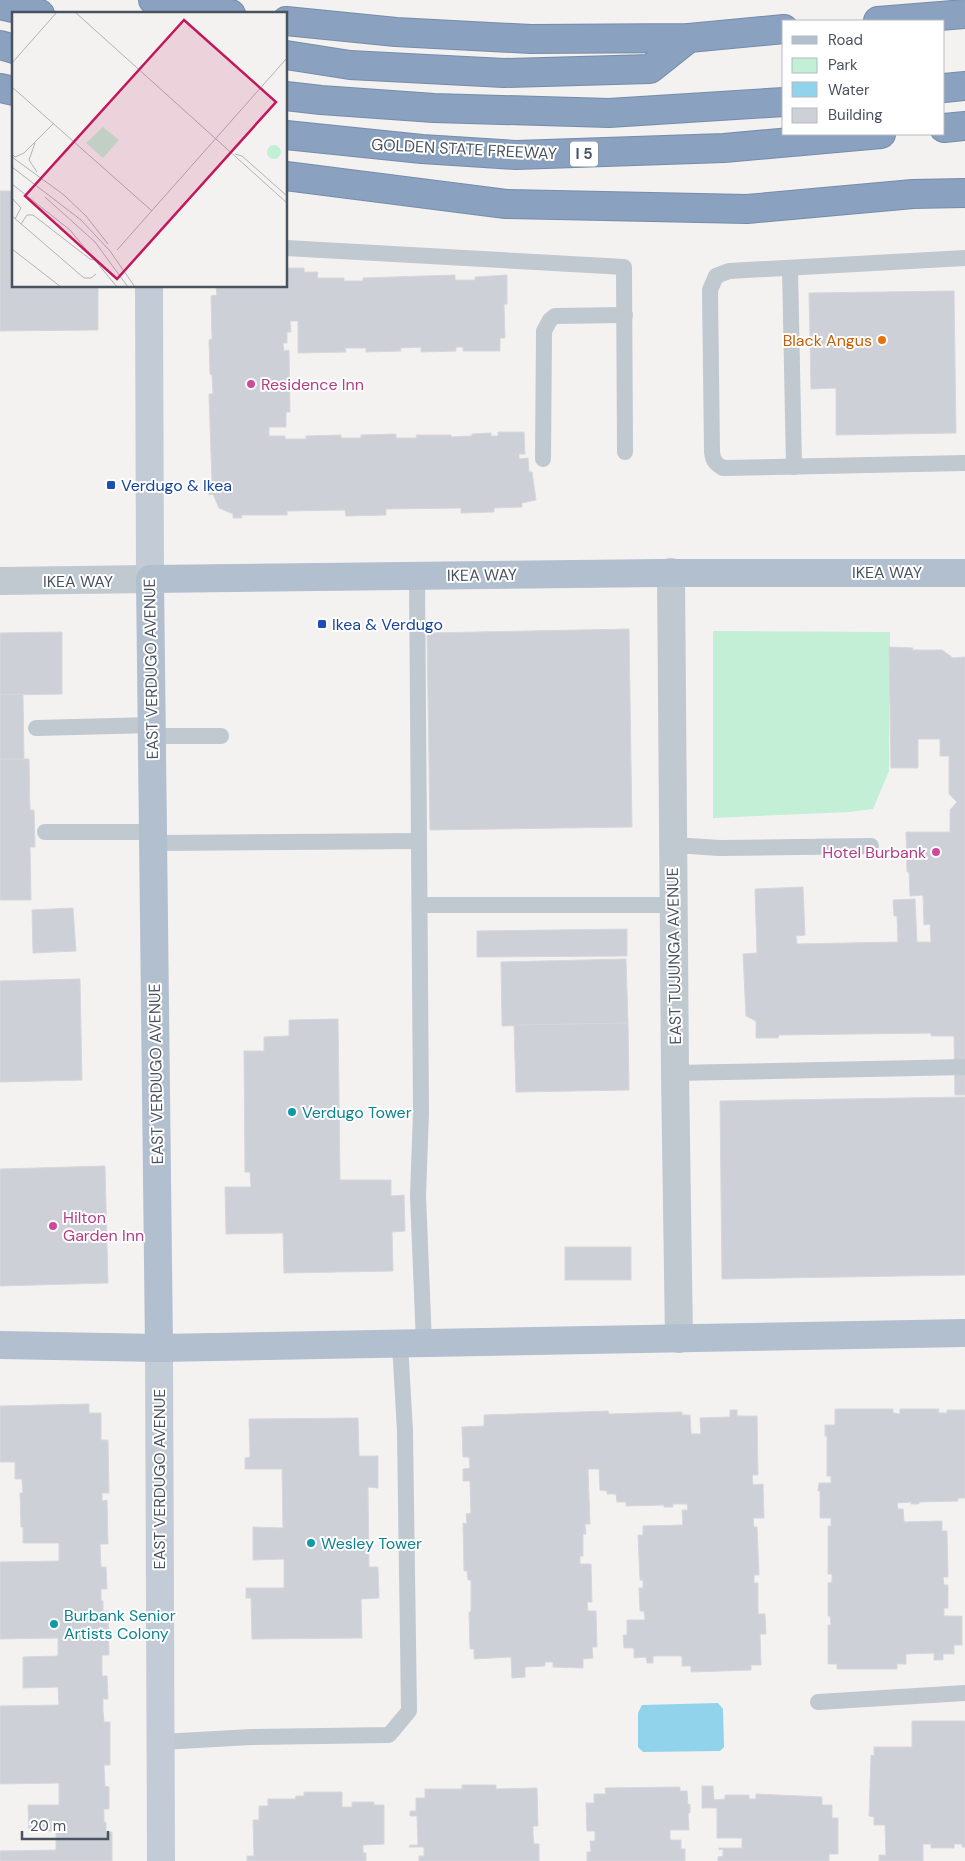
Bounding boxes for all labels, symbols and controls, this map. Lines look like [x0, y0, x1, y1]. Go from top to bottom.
inset map [12, 12, 288, 288]
legend [782, 20, 945, 135]
text: Road [828, 30, 863, 50]
text: Park [828, 55, 858, 75]
text: Water [828, 80, 870, 100]
text: Building [828, 105, 883, 125]
street label: GOLDEN STATE FREEWAY [371, 134, 557, 164]
road number: I 5 [570, 142, 598, 166]
place label: Black Angus [783, 330, 872, 351]
marker: Black Angus [876, 334, 888, 346]
place label: Residence Inn [261, 374, 364, 395]
marker: Residence Inn [245, 378, 257, 390]
place label: Verdugo & Ikea [121, 475, 232, 496]
marker: Verdugo & Ikea [105, 479, 117, 491]
street label: IKEA WAY [852, 562, 922, 583]
street label: IKEA WAY [447, 564, 517, 586]
street label: IKEA WAY [43, 571, 113, 592]
street label: EAST VERDUGO AVENUE [139, 578, 163, 760]
place label: Ikea & Verdugo [332, 614, 443, 635]
marker: Ikea & Verdugo [316, 618, 328, 630]
place label: Hotel Burbank [822, 842, 926, 863]
marker: Hotel Burbank [930, 846, 942, 858]
street label: EAST TUJUNGA AVENUE [662, 867, 686, 1045]
street label: EAST VERDUGO AVENUE [144, 983, 168, 1165]
place label: Verdugo Tower [302, 1102, 412, 1123]
marker: Verdugo Tower [286, 1106, 298, 1118]
place label: Hilton Garden Inn [63, 1207, 144, 1246]
marker: Hilton Garden Inn [47, 1220, 59, 1232]
street label: EAST VERDUGO AVENUE [149, 1389, 170, 1569]
place label: Wesley Tower [321, 1533, 422, 1554]
marker: Wesley Tower [305, 1537, 317, 1549]
place label: Burbank Senior Artists Colony [64, 1605, 176, 1644]
marker: Burbank Senior Artists Colony [48, 1618, 60, 1630]
scale bar [22, 1808, 109, 1840]
text: 20 m [30, 1816, 66, 1836]

